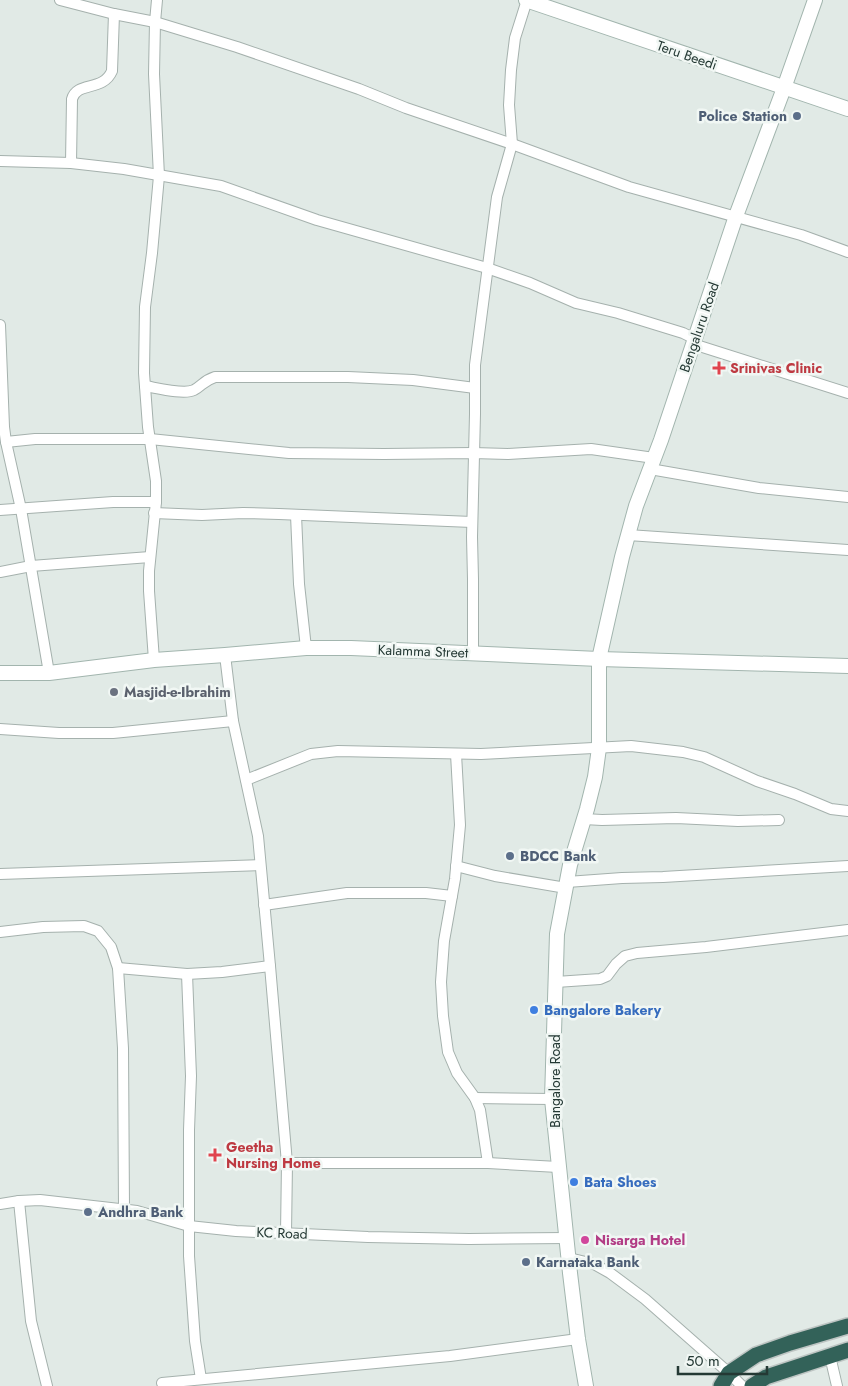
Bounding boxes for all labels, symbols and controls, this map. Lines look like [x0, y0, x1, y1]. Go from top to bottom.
street label: Teru Beedi [654, 35, 720, 75]
place label: Police Station [698, 106, 787, 126]
marker: Police Station [791, 110, 803, 122]
street label: Bengaluru Road [674, 279, 724, 375]
place label: Srinivas Clinic [730, 358, 822, 378]
marker: Srinivas Clinic [712, 361, 726, 375]
street label: Kalamma Street [377, 639, 469, 663]
place label: Masjid-e-Ibrahim [124, 682, 231, 702]
marker: Masjid-e-Ibrahim [108, 686, 120, 698]
place label: BDCC Bank [520, 846, 596, 866]
marker: BDCC Bank [504, 850, 516, 862]
place label: Bangalore Bakery [544, 1000, 662, 1020]
marker: Bangalore Bakery [528, 1004, 540, 1016]
street label: Bangalore Road [545, 1034, 565, 1128]
place label: Geetha Nursing Home [226, 1137, 321, 1173]
marker: Geetha Nursing Home [208, 1148, 222, 1162]
place label: Bata Shoes [584, 1172, 657, 1192]
marker: Bata Shoes [568, 1176, 580, 1188]
place label: Andhra Bank [97, 1202, 183, 1222]
marker: Andhra Bank [82, 1206, 94, 1218]
street label: KC Road [256, 1222, 308, 1244]
place label: Nisarga Hotel [595, 1230, 685, 1250]
marker: Nisarga Hotel [579, 1234, 591, 1246]
place label: Karnataka Bank [536, 1252, 639, 1272]
marker: Karnataka Bank [520, 1256, 532, 1268]
scale bar [678, 1344, 767, 1376]
text: 50 m [686, 1350, 720, 1372]

